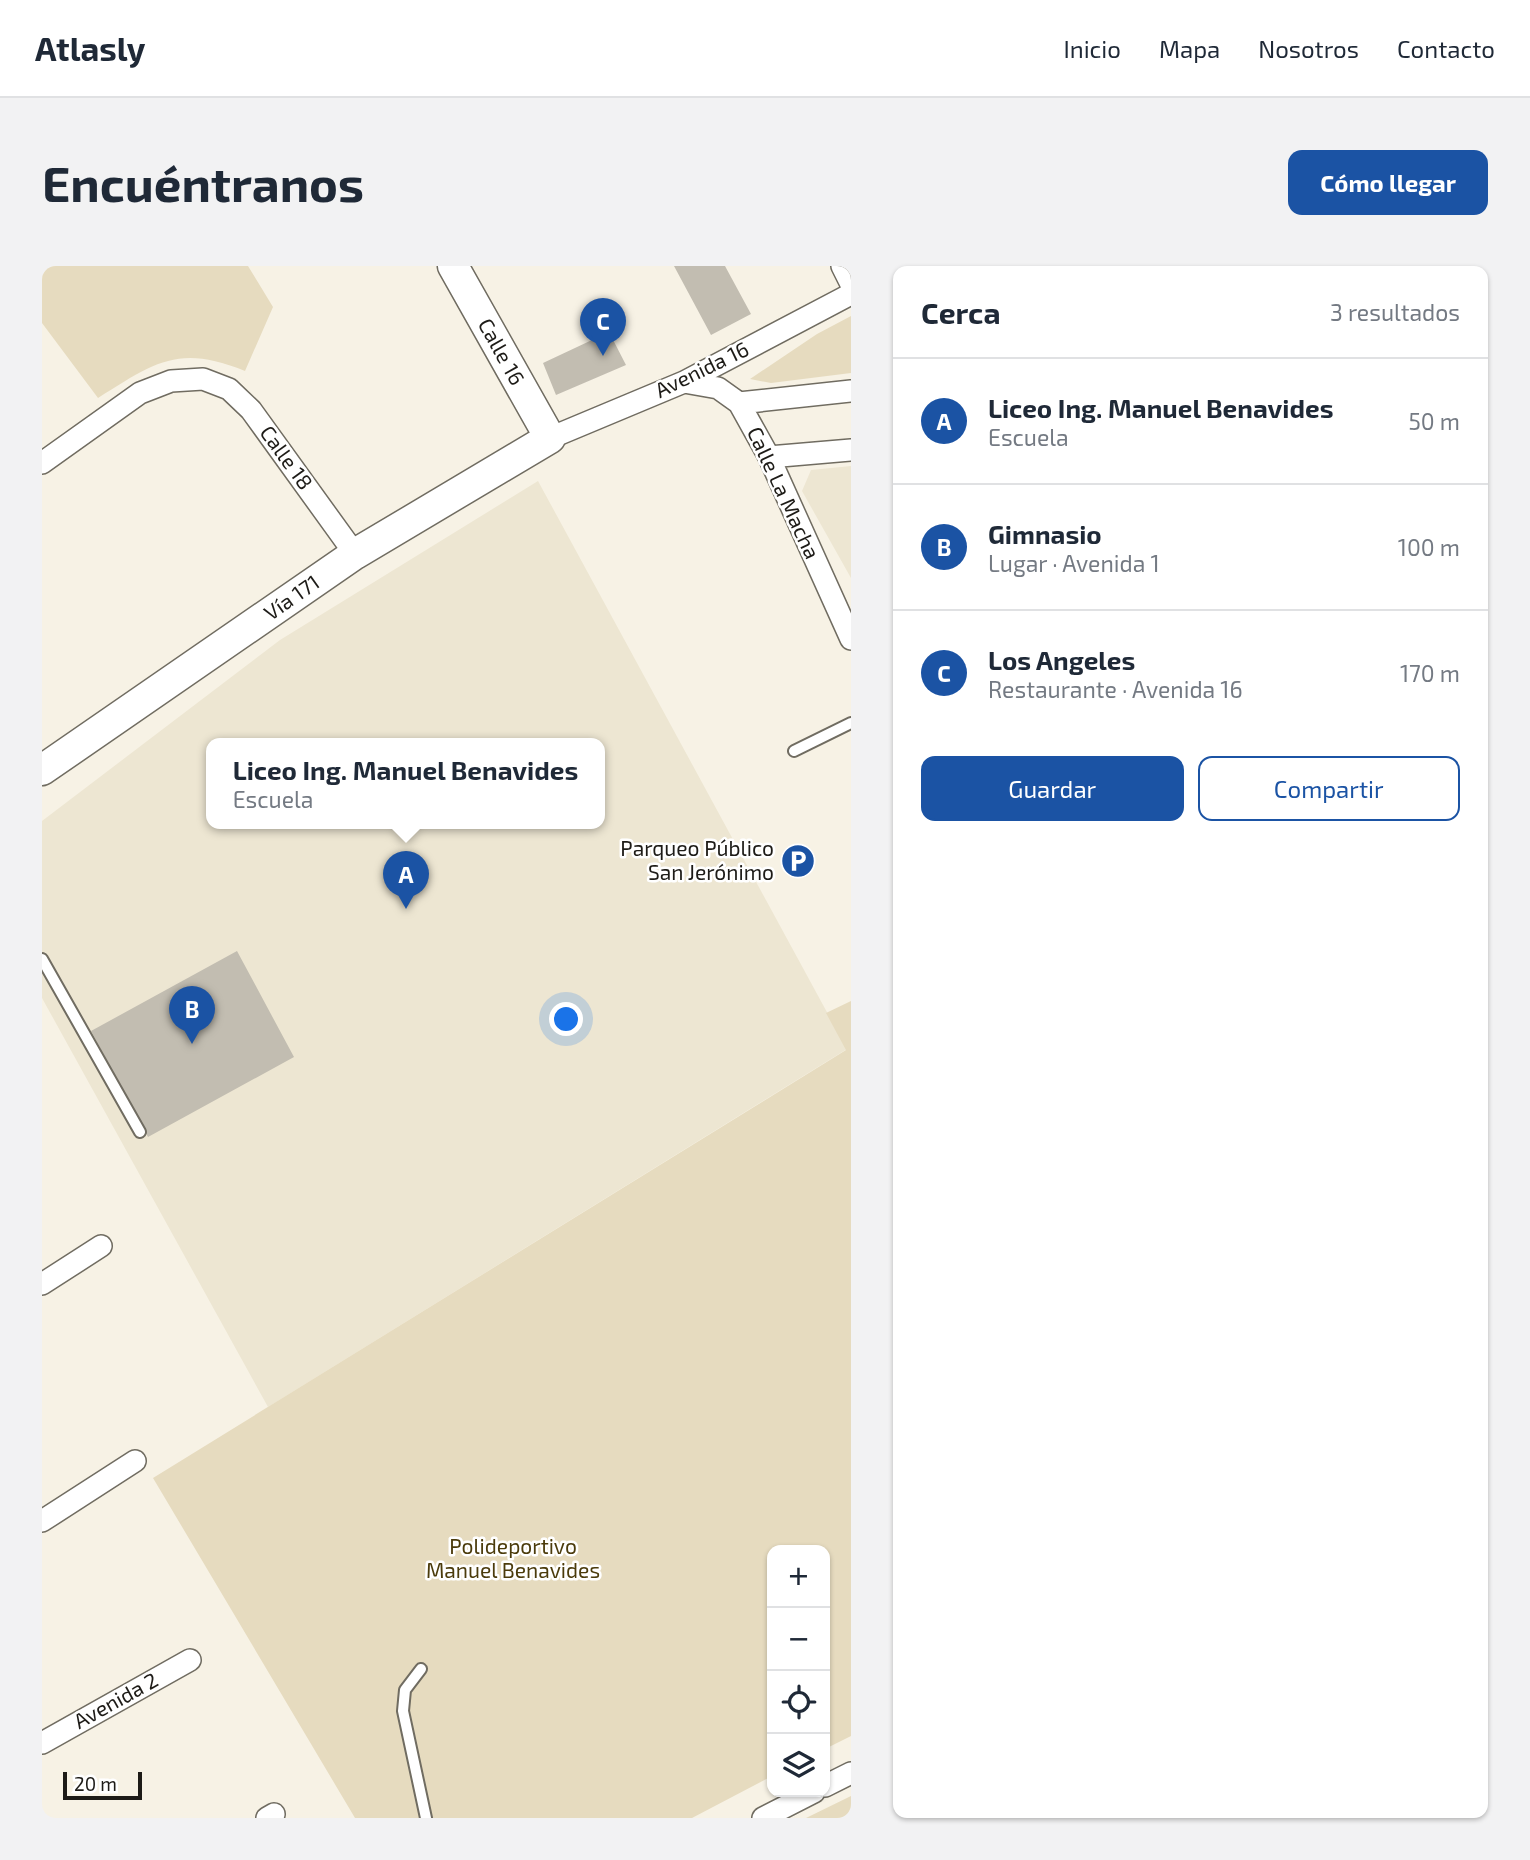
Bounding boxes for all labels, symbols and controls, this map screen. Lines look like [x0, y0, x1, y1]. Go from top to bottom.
text: Atlasly [35, 28, 145, 68]
text: Inicio [1063, 34, 1121, 63]
text: Mapa [1159, 34, 1220, 63]
text: Nosotros [1258, 34, 1359, 63]
text: Contacto [1397, 34, 1495, 63]
button: Cómo llegar [1288, 150, 1488, 215]
text: Encuéntranos [42, 153, 364, 212]
text: Cerca [921, 294, 1001, 330]
pin: C [580, 298, 626, 356]
text: 3 resultados [1330, 298, 1460, 326]
street label: Calle 16 [474, 314, 531, 389]
street label: Avenida 16 [650, 335, 752, 402]
text: Liceo Ing. Manuel Benavides [988, 392, 1334, 423]
text: A [936, 407, 952, 435]
text: 50 m [1409, 407, 1460, 435]
street label: Calle 18 [256, 420, 319, 494]
street label: Calle La Macha [743, 422, 826, 562]
text: Escuela [988, 423, 1069, 451]
text: Gimnasio [988, 518, 1102, 549]
text: B [937, 533, 951, 561]
text: 100 m [1398, 533, 1460, 561]
text: Lugar · Avenida 1 [988, 549, 1160, 577]
street label: Vía 171 [259, 569, 324, 625]
text: Los Angeles [988, 644, 1135, 675]
text: C [937, 659, 951, 687]
text: 170 m [1400, 659, 1460, 687]
text: Restaurante · Avenida 16 [988, 675, 1243, 703]
popup [206, 738, 605, 829]
text: Liceo Ing. Manuel Benavides [233, 754, 578, 785]
button: Guardar [921, 756, 1184, 821]
button: Compartir [1198, 756, 1460, 821]
text: Escuela [233, 785, 313, 813]
place label: Parqueo Público San Jerónimo [620, 835, 774, 884]
parking icon: Parqueo Público San Jerónimo [779, 842, 817, 880]
pin: A [383, 851, 429, 909]
pin: B [169, 986, 215, 1044]
your location [549, 1002, 583, 1036]
park label: Polideportivo Manuel Benavides [426, 1533, 600, 1582]
map controls [767, 1545, 830, 1797]
button: + [767, 1545, 830, 1608]
button: − [767, 1608, 830, 1671]
street label: Avenida 2 [69, 1666, 162, 1733]
button: locate [767, 1671, 830, 1734]
button: layers [767, 1734, 830, 1797]
scale bar [63, 1769, 142, 1801]
text: 20 m [74, 1772, 117, 1795]

